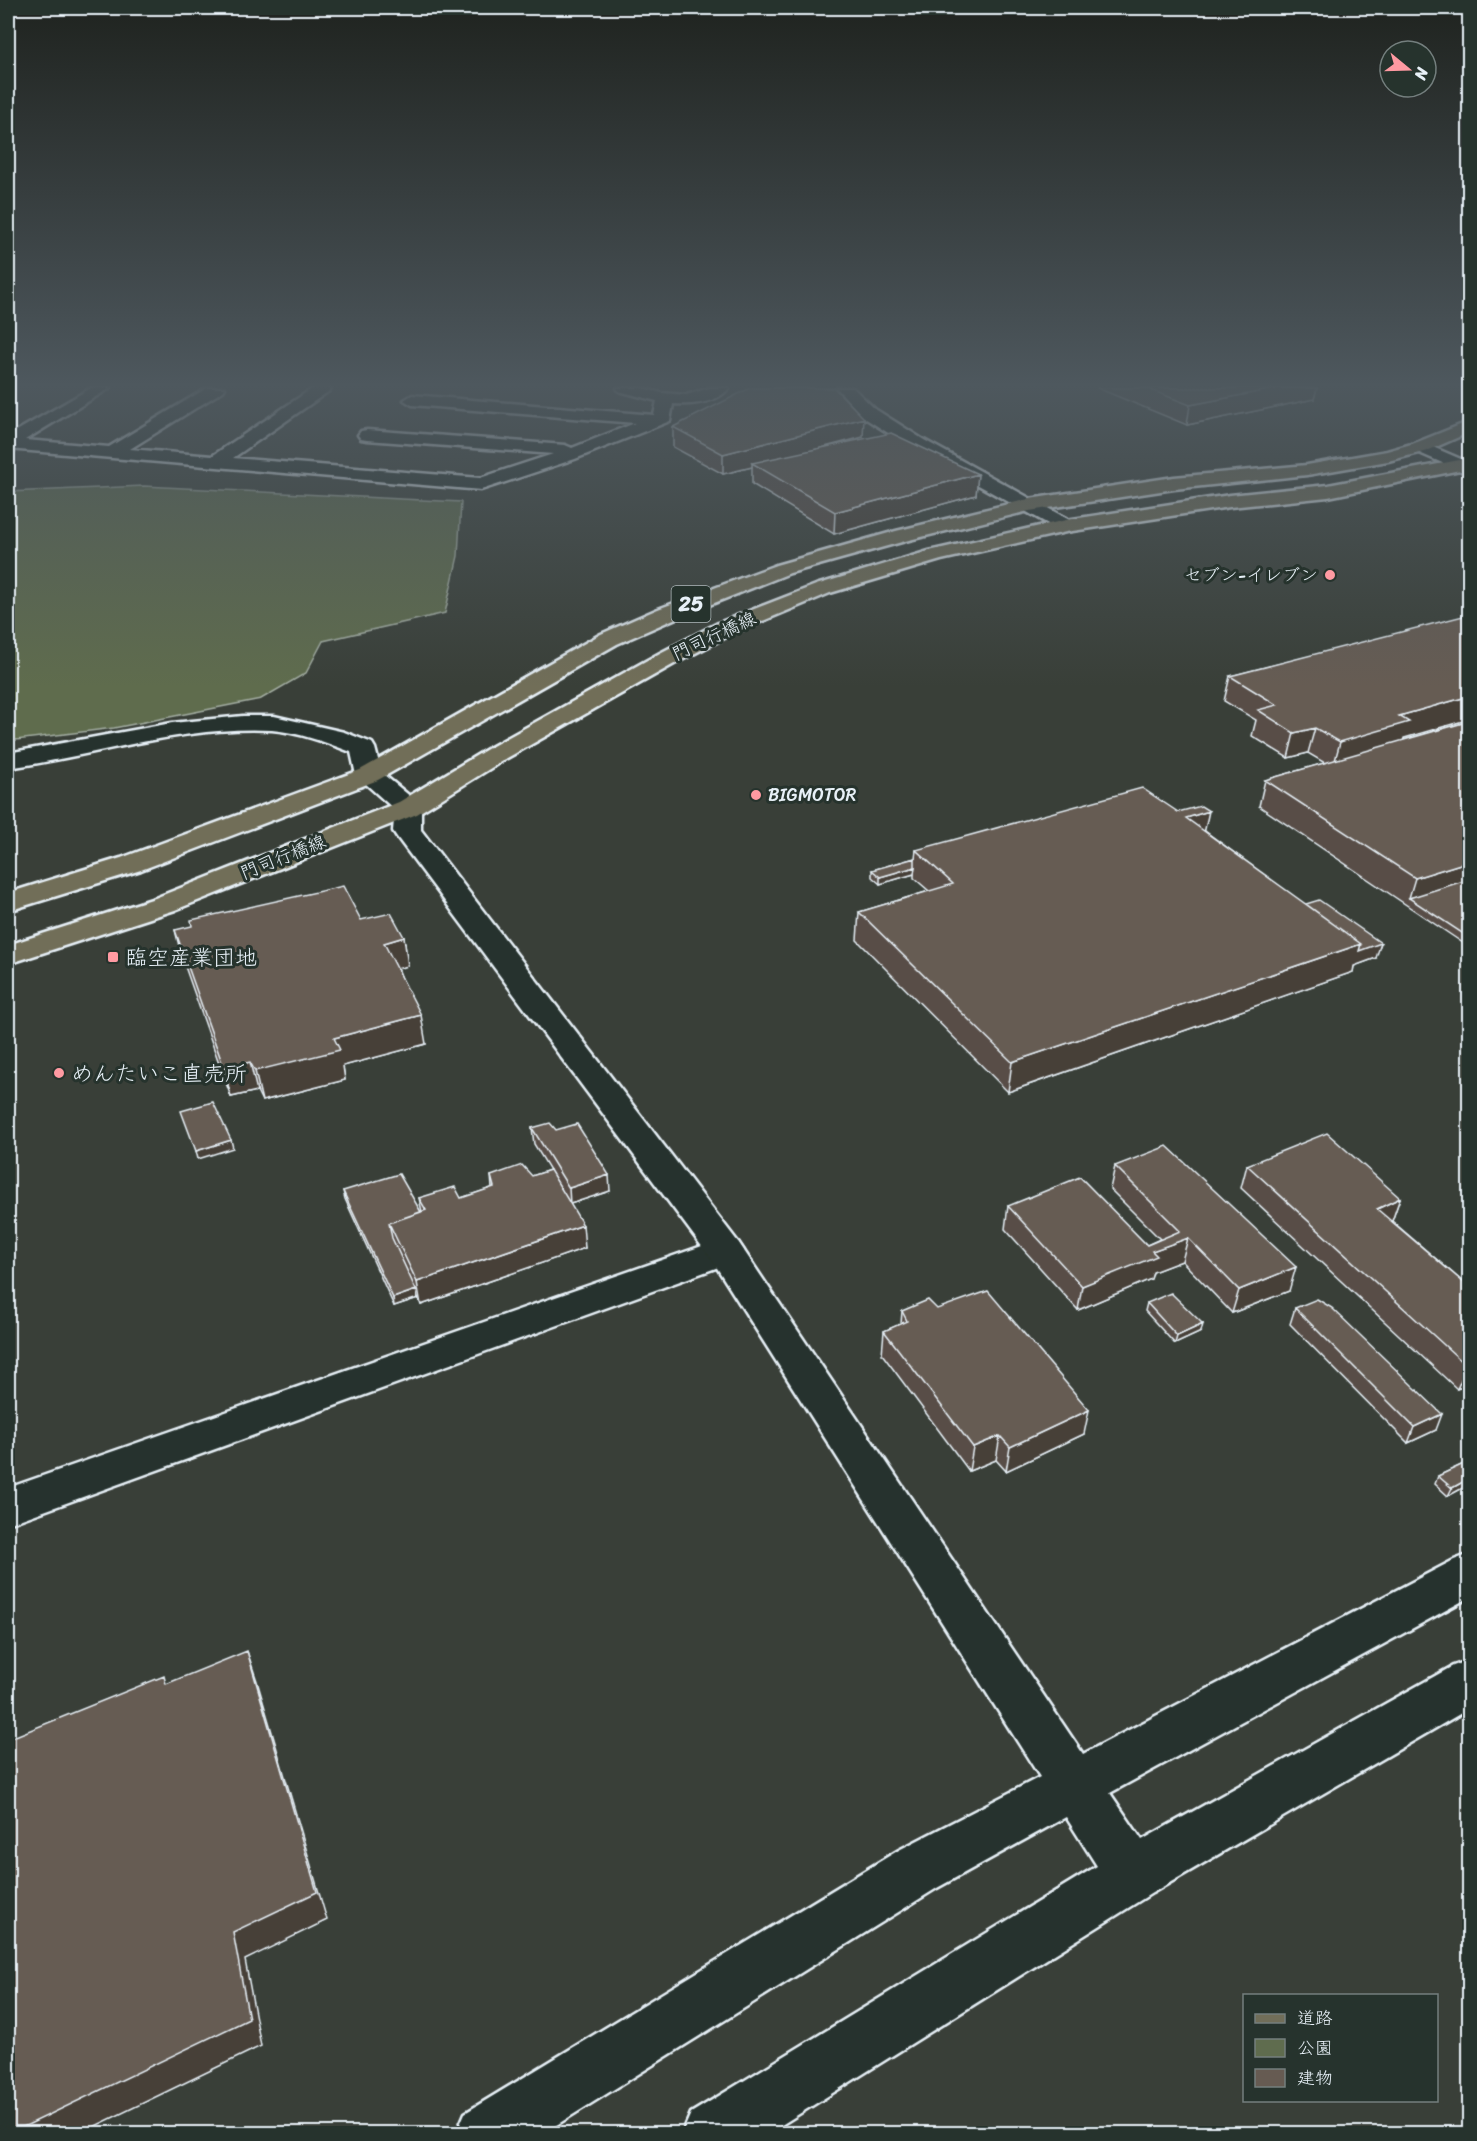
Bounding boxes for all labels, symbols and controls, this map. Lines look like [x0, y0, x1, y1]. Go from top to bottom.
north arrow [1378, 39, 1438, 99]
text: N [1406, 63, 1438, 85]
place label: セブン-イレブン [1184, 559, 1318, 591]
marker: セブン-イレブン [1323, 568, 1337, 582]
road number: 25 [672, 586, 710, 622]
street label: 門司行橋線 [666, 602, 762, 670]
place label: BIGMOTOR [768, 779, 857, 811]
marker: BIGMOTOR [749, 788, 763, 802]
street label: 門司行橋線 [235, 825, 331, 889]
place label: 臨空産業団地 [125, 938, 257, 977]
marker: 臨空産業団地 [106, 950, 120, 964]
place label: めんたいこ直売所 [71, 1054, 247, 1093]
marker: めんたいこ直売所 [52, 1066, 66, 1080]
legend [1243, 1994, 1438, 2102]
text: 道路 [1297, 2002, 1333, 2034]
text: 公園 [1297, 2032, 1333, 2064]
text: 建物 [1297, 2062, 1333, 2094]

